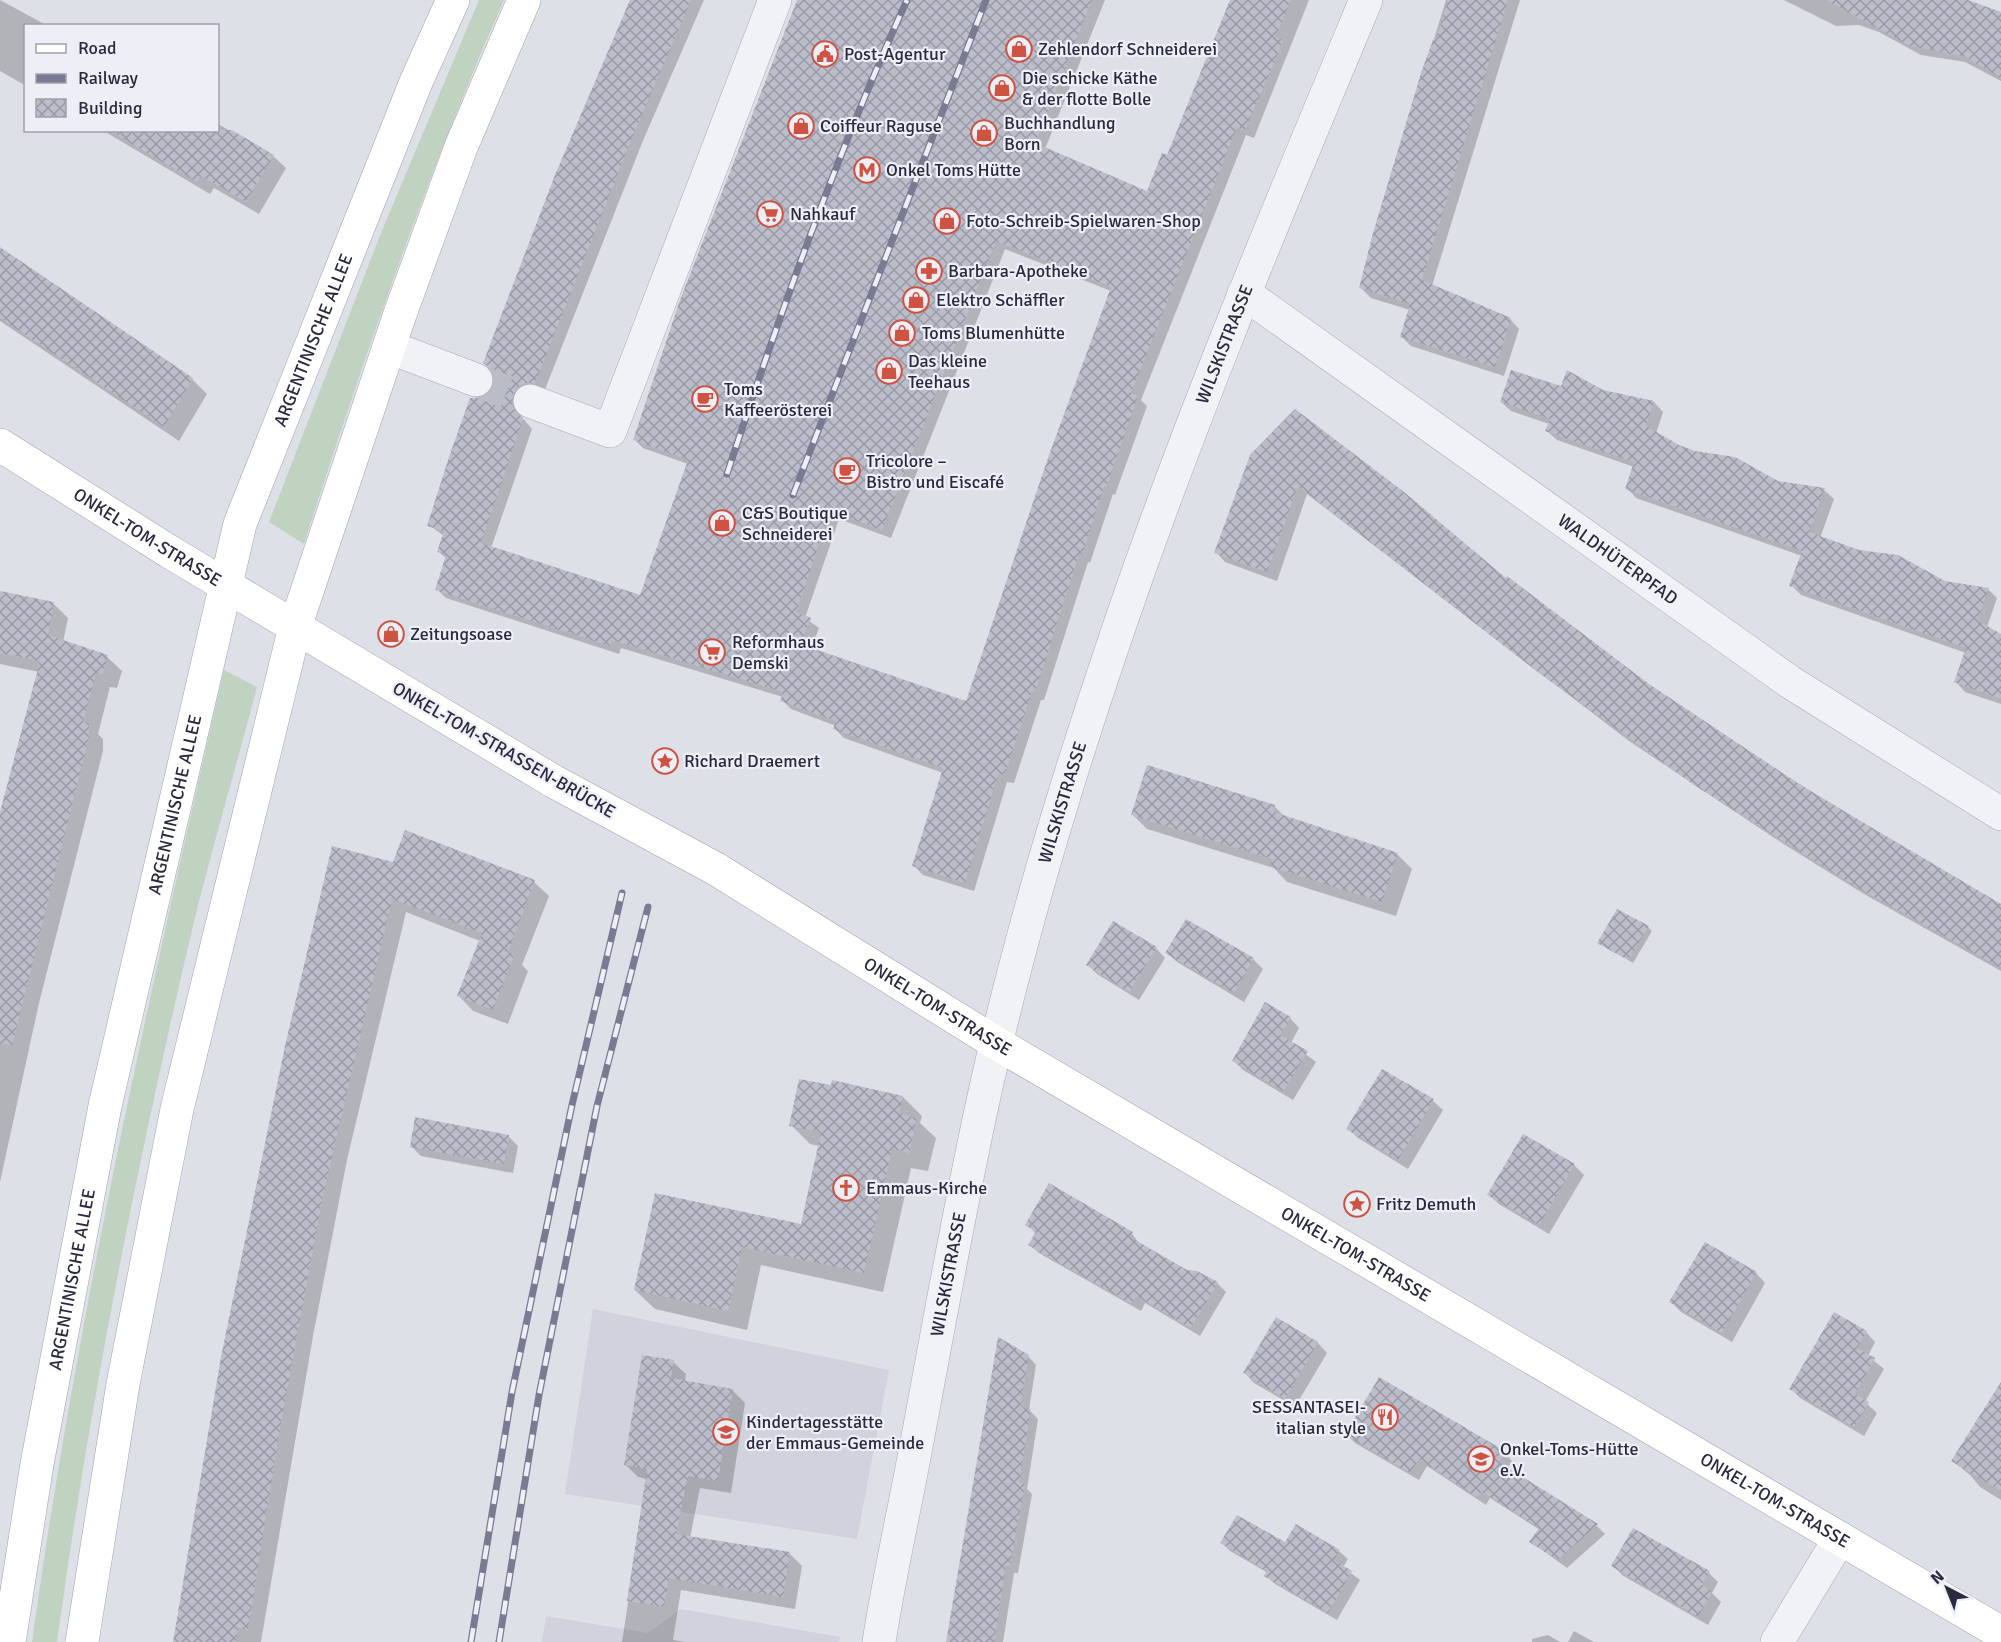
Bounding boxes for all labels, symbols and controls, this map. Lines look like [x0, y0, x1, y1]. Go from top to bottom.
legend [24, 24, 219, 132]
shop icon: Zehlendorf Schneiderei [1004, 34, 1034, 64]
text: Road [78, 37, 117, 59]
place label: Zehlendorf Schneiderei [1038, 38, 1217, 60]
public building icon: Post-Agentur [810, 39, 840, 69]
place label: Post-Agentur [844, 43, 946, 65]
text: Railway [78, 67, 139, 89]
place label: Die schicke Käthe & der flotte Bolle [1022, 67, 1157, 110]
shop icon: Die schicke Käthe & der flotte Bolle [987, 73, 1017, 103]
text: Building [78, 97, 142, 119]
shop icon: Coiffeur Raguse [786, 111, 816, 141]
place label: Buchhandlung Born [1004, 112, 1116, 155]
place label: Coiffeur Raguse [820, 115, 942, 137]
shop icon: Buchhandlung Born [969, 118, 999, 148]
metro station icon: Onkel Toms Hütte [852, 155, 882, 185]
place label: Onkel Toms Hütte [886, 159, 1021, 181]
supermarket icon: Nahkauf [755, 199, 785, 229]
place label: Nahkauf [790, 203, 856, 225]
shop icon: Foto-Schreib-Spielwaren-Shop [932, 206, 962, 236]
place label: Foto-Schreib-Spielwaren-Shop [966, 210, 1201, 232]
street label: ARGENTINISCHE ALLEE [269, 250, 358, 430]
pharmacy icon: Barbara-Apotheke [914, 256, 944, 286]
place label: Barbara-Apotheke [948, 260, 1088, 282]
street label: WILSKISTRASSE [1191, 282, 1258, 407]
shop icon: Elektro Schäffler [901, 285, 931, 315]
place label: Elektro Schäffler [936, 289, 1065, 311]
shop icon: Toms Blumenhütte [887, 318, 917, 348]
place label: Toms Blumenhütte [922, 322, 1065, 344]
place label: Das kleine Teehaus [908, 350, 987, 393]
shop icon: Das kleine Teehaus [874, 356, 904, 386]
place label: Toms Kaffeerösterei [724, 378, 832, 421]
cafe icon: Toms Kaffeerösterei [690, 384, 720, 414]
place label: Tricolore – Bistro und Eiscafé [866, 450, 1004, 493]
cafe icon: Tricolore – Bistro und Eiscafé [832, 456, 862, 486]
street label: ONKEL-TOM-STRASSE [69, 483, 226, 591]
place label: C&S Boutique Schneiderei [742, 502, 848, 545]
shop icon: C&S Boutique Schneiderei [707, 508, 737, 538]
street label: WALDHÜTERPFAD [1554, 509, 1682, 609]
shop icon: Zeitungsoase [376, 619, 406, 649]
place label: Zeitungsoase [410, 623, 512, 645]
place label: Reformhaus Demski [732, 631, 825, 674]
supermarket icon: Reformhaus Demski [697, 637, 727, 667]
street label: ONKEL-TOM-STRASSEN-BRÜCKE [389, 677, 619, 823]
street label: ARGENTINISCHE ALLEE [143, 712, 206, 897]
street label: WILSKISTRASSE [1033, 739, 1091, 866]
place icon: Richard Draemert [650, 746, 680, 776]
place label: Richard Draemert [684, 750, 820, 772]
street label: ONKEL-TOM-STRASSE [860, 953, 1016, 1061]
church icon: Emmaus-Kirche [831, 1173, 861, 1203]
place label: Emmaus-Kirche [866, 1177, 987, 1199]
street label: ARGENTINISCHE ALLEE [44, 1187, 100, 1372]
place icon: Fritz Demuth [1342, 1189, 1372, 1219]
place label: Fritz Demuth [1376, 1193, 1476, 1215]
street label: ONKEL-TOM-STRASSE [1277, 1202, 1435, 1307]
street label: WILSKISTRASSE [926, 1210, 971, 1338]
place label: SESSANTASEI- italian style [1252, 1396, 1366, 1439]
restaurant icon: SESSANTASEI- italian style [1370, 1402, 1400, 1432]
place label: Kindertagesstätte der Emmaus-Gemeinde [746, 1411, 924, 1454]
school or university icon: Kindertagesstätte der Emmaus-Gemeinde [711, 1417, 741, 1447]
place label: Onkel-Toms-Hütte e.V. [1500, 1438, 1638, 1481]
school or university icon: Onkel-Toms-Hütte e.V. [1466, 1444, 1496, 1474]
street label: ONKEL-TOM-STRASSE [1696, 1448, 1854, 1553]
north arrow [1917, 1558, 1977, 1618]
text: N [1927, 1566, 1948, 1589]

